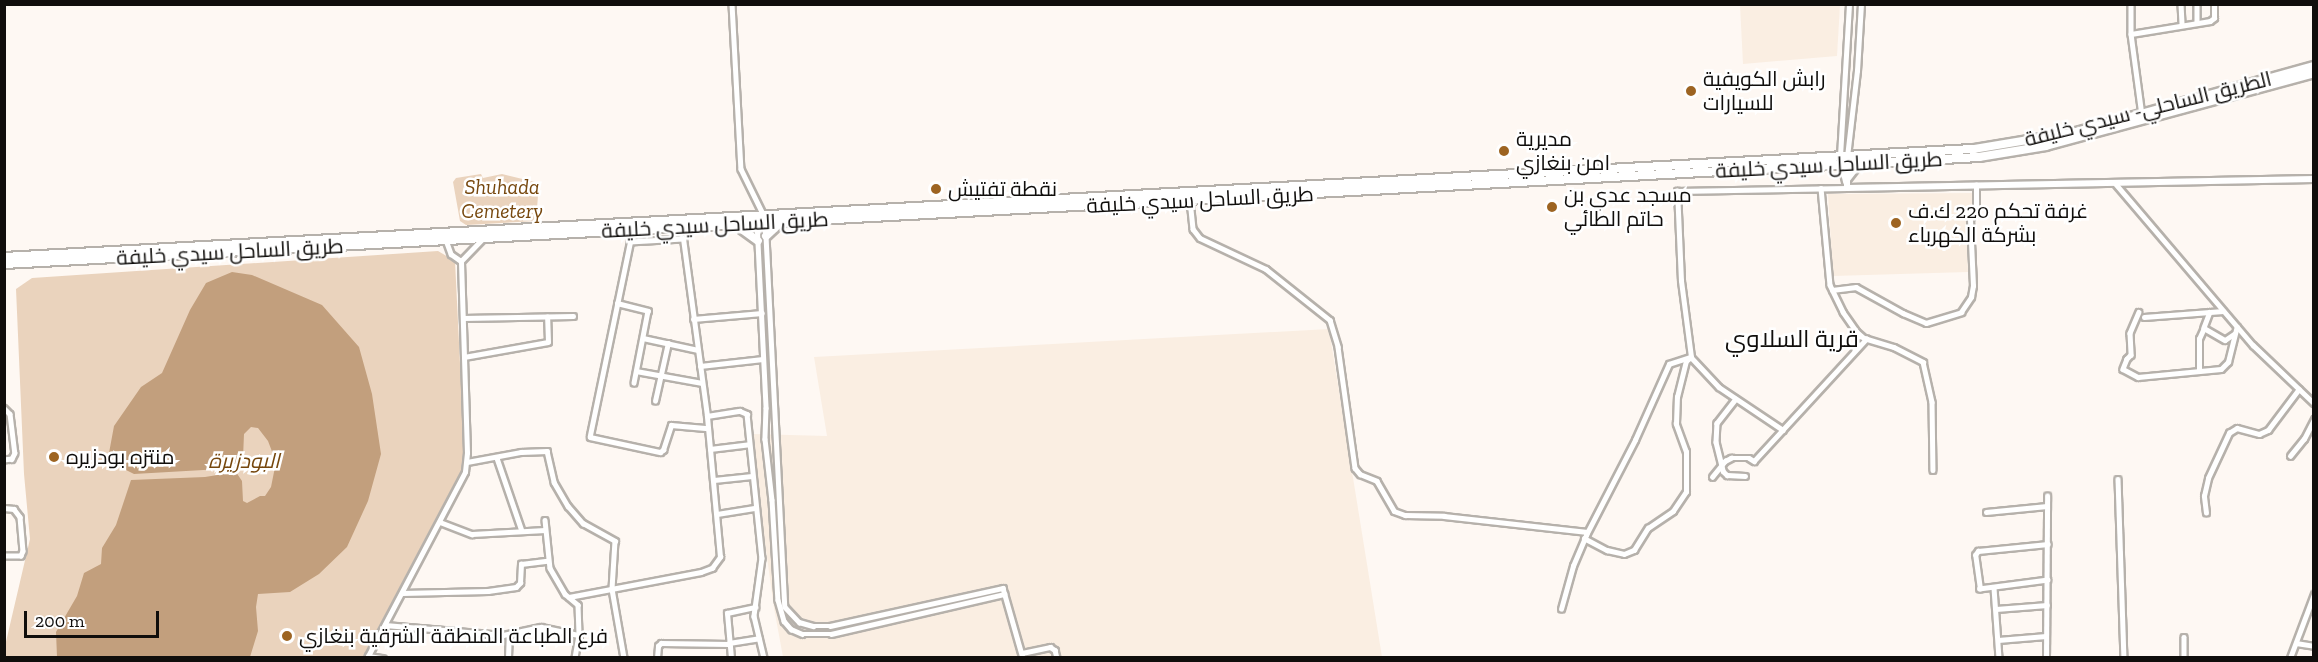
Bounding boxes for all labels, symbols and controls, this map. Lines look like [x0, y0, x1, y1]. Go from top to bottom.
place label: رابش الكويفية للسيارات [1703, 66, 1825, 116]
street label: الطريق الساحلي- سيدي خليفة [2022, 66, 2274, 152]
marker: رابش الكويفية للسيارات [1684, 84, 1698, 98]
place label: مديرية امن بنغازي [1516, 126, 1610, 176]
marker: مديرية امن بنغازي [1497, 144, 1511, 158]
street label: طريق الساحل سيدي خليفة [1715, 146, 1943, 184]
park label: Shuhada Cemetery [461, 174, 543, 224]
place label: نقطة تفتيش [948, 176, 1057, 202]
street label: طريق الساحل سيدي خليفة [1086, 181, 1314, 219]
marker: نقطة تفتيش [929, 182, 943, 196]
place label: مسجد عدي بن حاتم الطائي [1564, 182, 1692, 232]
place label: غرفة تحكم 220 ك.ف بشركة الكهرباء [1908, 198, 2088, 248]
marker: مسجد عدي بن حاتم الطائي [1545, 200, 1559, 214]
street label: طريق الساحل سيدي خليفة [601, 206, 829, 244]
marker: غرفة تحكم 220 ك.ف بشركة الكهرباء [1889, 216, 1903, 230]
street label: طريق الساحل سيدي خليفة [116, 233, 344, 271]
district label: قرية السلاوي [1725, 325, 1859, 353]
place label: منتزه بودزيره [66, 444, 174, 470]
park label: البودزيرة [208, 448, 280, 474]
marker: منتزه بودزيره [47, 450, 61, 464]
scale bar [27, 599, 162, 637]
text: 200 m [35, 610, 85, 632]
place label: فرع الطباعة المنطقة الشرقية بنغازي [299, 623, 608, 649]
marker: فرع الطباعة المنطقة الشرقية بنغازي [280, 629, 294, 643]

